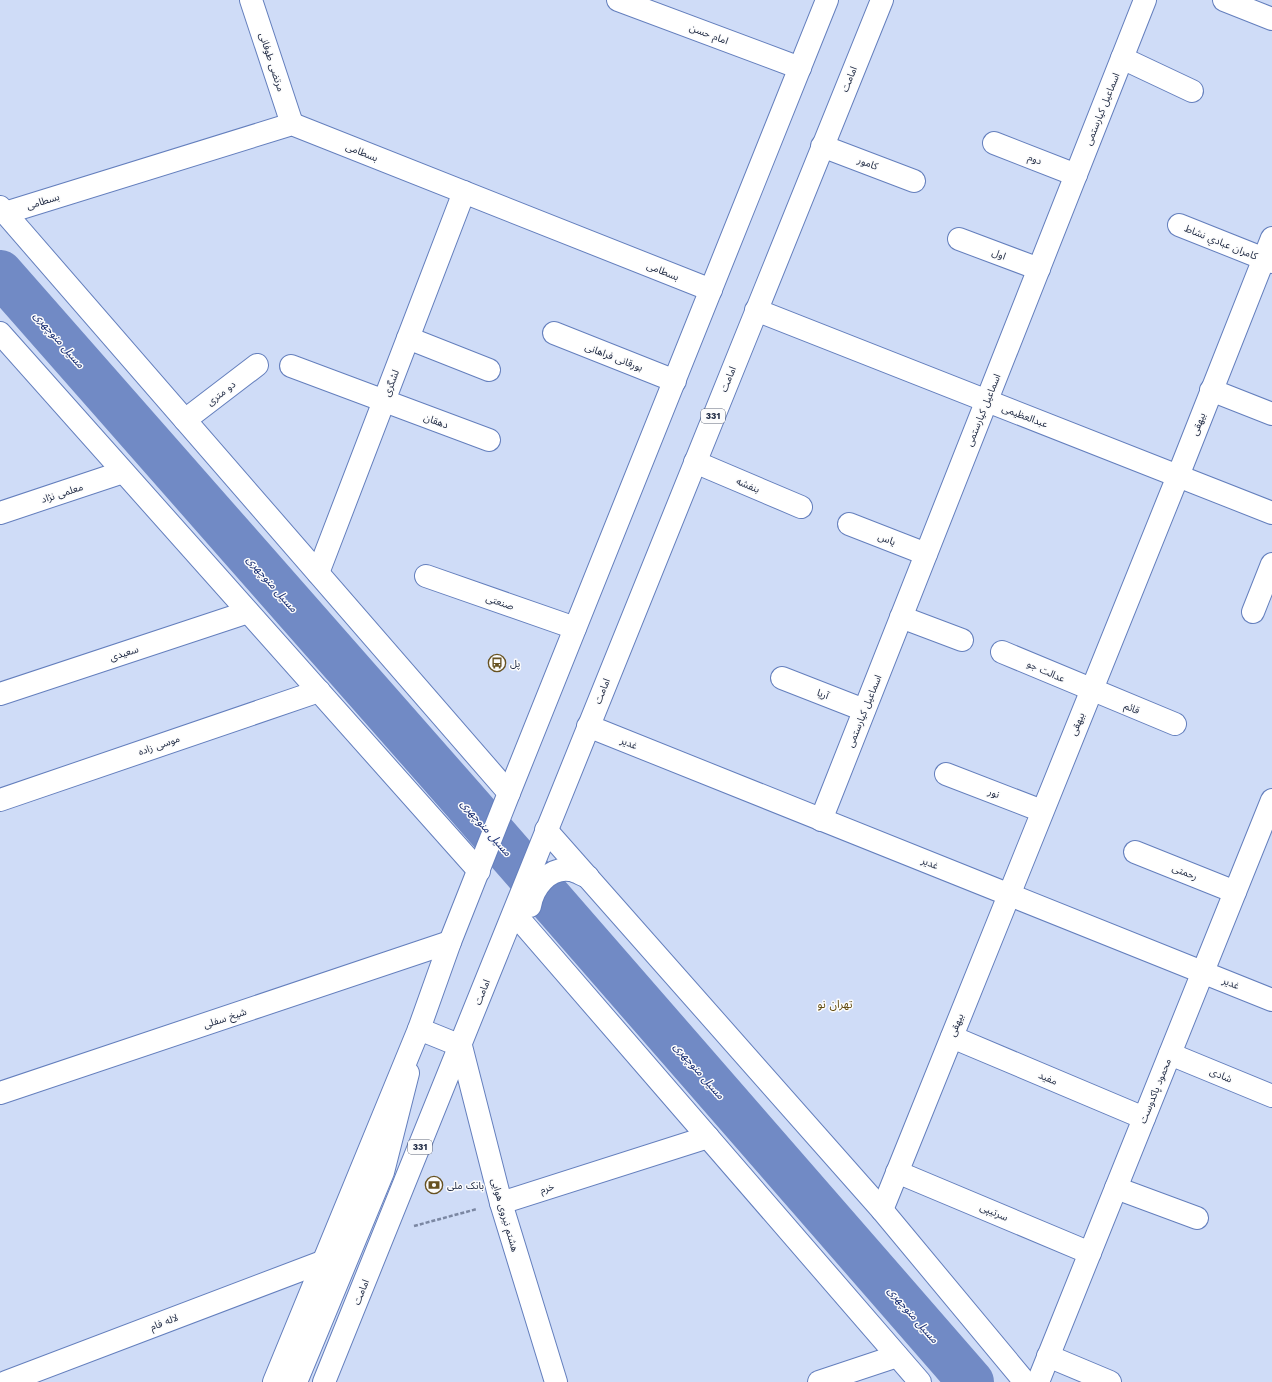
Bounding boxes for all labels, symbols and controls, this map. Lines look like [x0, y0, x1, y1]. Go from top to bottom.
street label: امام حسن [687, 22, 730, 49]
street label: مرتضی طوفانی [256, 31, 287, 93]
street label: امامت [839, 65, 859, 93]
street label: اسماعیل کیارستمی [1082, 71, 1122, 147]
street label: بسطامی [344, 141, 380, 164]
street label: دوم [1025, 151, 1044, 170]
street label: کامور [855, 154, 880, 173]
street label: بسطامی [25, 191, 61, 211]
street label: كامران عبادي نشاط [1182, 222, 1260, 264]
street label: اول [990, 246, 1007, 263]
street label: بسطامی [645, 260, 681, 283]
water label: مسیل منوچهری [30, 309, 87, 372]
street label: بورقانی فراهانی [583, 341, 645, 374]
street label: امامت [718, 365, 738, 393]
street label: لشگری [381, 368, 402, 398]
street label: اسماعیل کیارستمی [963, 372, 1003, 448]
street label: دو متری [205, 378, 238, 408]
street label: عبدالعظیمی [1001, 402, 1049, 430]
road number: 331 [701, 409, 725, 423]
street label: بیهقی [1189, 411, 1208, 437]
street label: دهقان [422, 412, 450, 431]
street label: بنفشه [735, 475, 762, 495]
street label: معلمی نژاد [40, 481, 85, 506]
street label: یاس [877, 531, 897, 547]
water label: مسیل منوچهری [243, 553, 300, 616]
street label: صنعتی [485, 592, 515, 612]
street label: سعیدی [108, 643, 140, 663]
bus stop icon: پل [487, 653, 507, 673]
place label: پل [510, 658, 520, 670]
street label: عدالت جو [1025, 658, 1067, 685]
street label: اسماعیل کیارستمی [844, 673, 884, 749]
street label: امامت [592, 677, 612, 705]
street label: آریا [815, 687, 831, 703]
street label: قائم [1122, 700, 1142, 718]
street label: بیهقی [1067, 711, 1087, 737]
street label: موسی زاده [137, 733, 182, 758]
street label: غدیر [618, 734, 639, 752]
street label: نور [986, 786, 1001, 801]
water label: مسیل منوچهری [457, 797, 514, 860]
street label: غدیر [919, 854, 940, 872]
street label: رحمتی [1170, 862, 1199, 883]
street label: غدیر [1220, 974, 1241, 992]
street label: امامت [472, 978, 492, 1006]
district label: تهران نو [817, 998, 853, 1011]
street label: شیخ سفلی [202, 1006, 249, 1032]
street label: بیهقی [946, 1012, 966, 1038]
water label: مسیل منوچهری [670, 1040, 727, 1103]
street label: محمود پاکدوست [1137, 1057, 1174, 1125]
street label: شادی [1208, 1065, 1234, 1085]
street label: مفید [1037, 1069, 1059, 1087]
road number: 331 [408, 1140, 432, 1154]
bank icon: بانک ملی [424, 1175, 444, 1195]
street label: هشتم نیروی هوایی [487, 1177, 521, 1254]
place label: بانک ملی [447, 1180, 484, 1191]
street label: خرم [539, 1181, 557, 1198]
street label: سرتیپی [978, 1201, 1010, 1224]
street label: امامت [351, 1278, 371, 1306]
water label: مسیل منوچهری [884, 1284, 941, 1347]
street label: لاله فام [149, 1312, 181, 1335]

